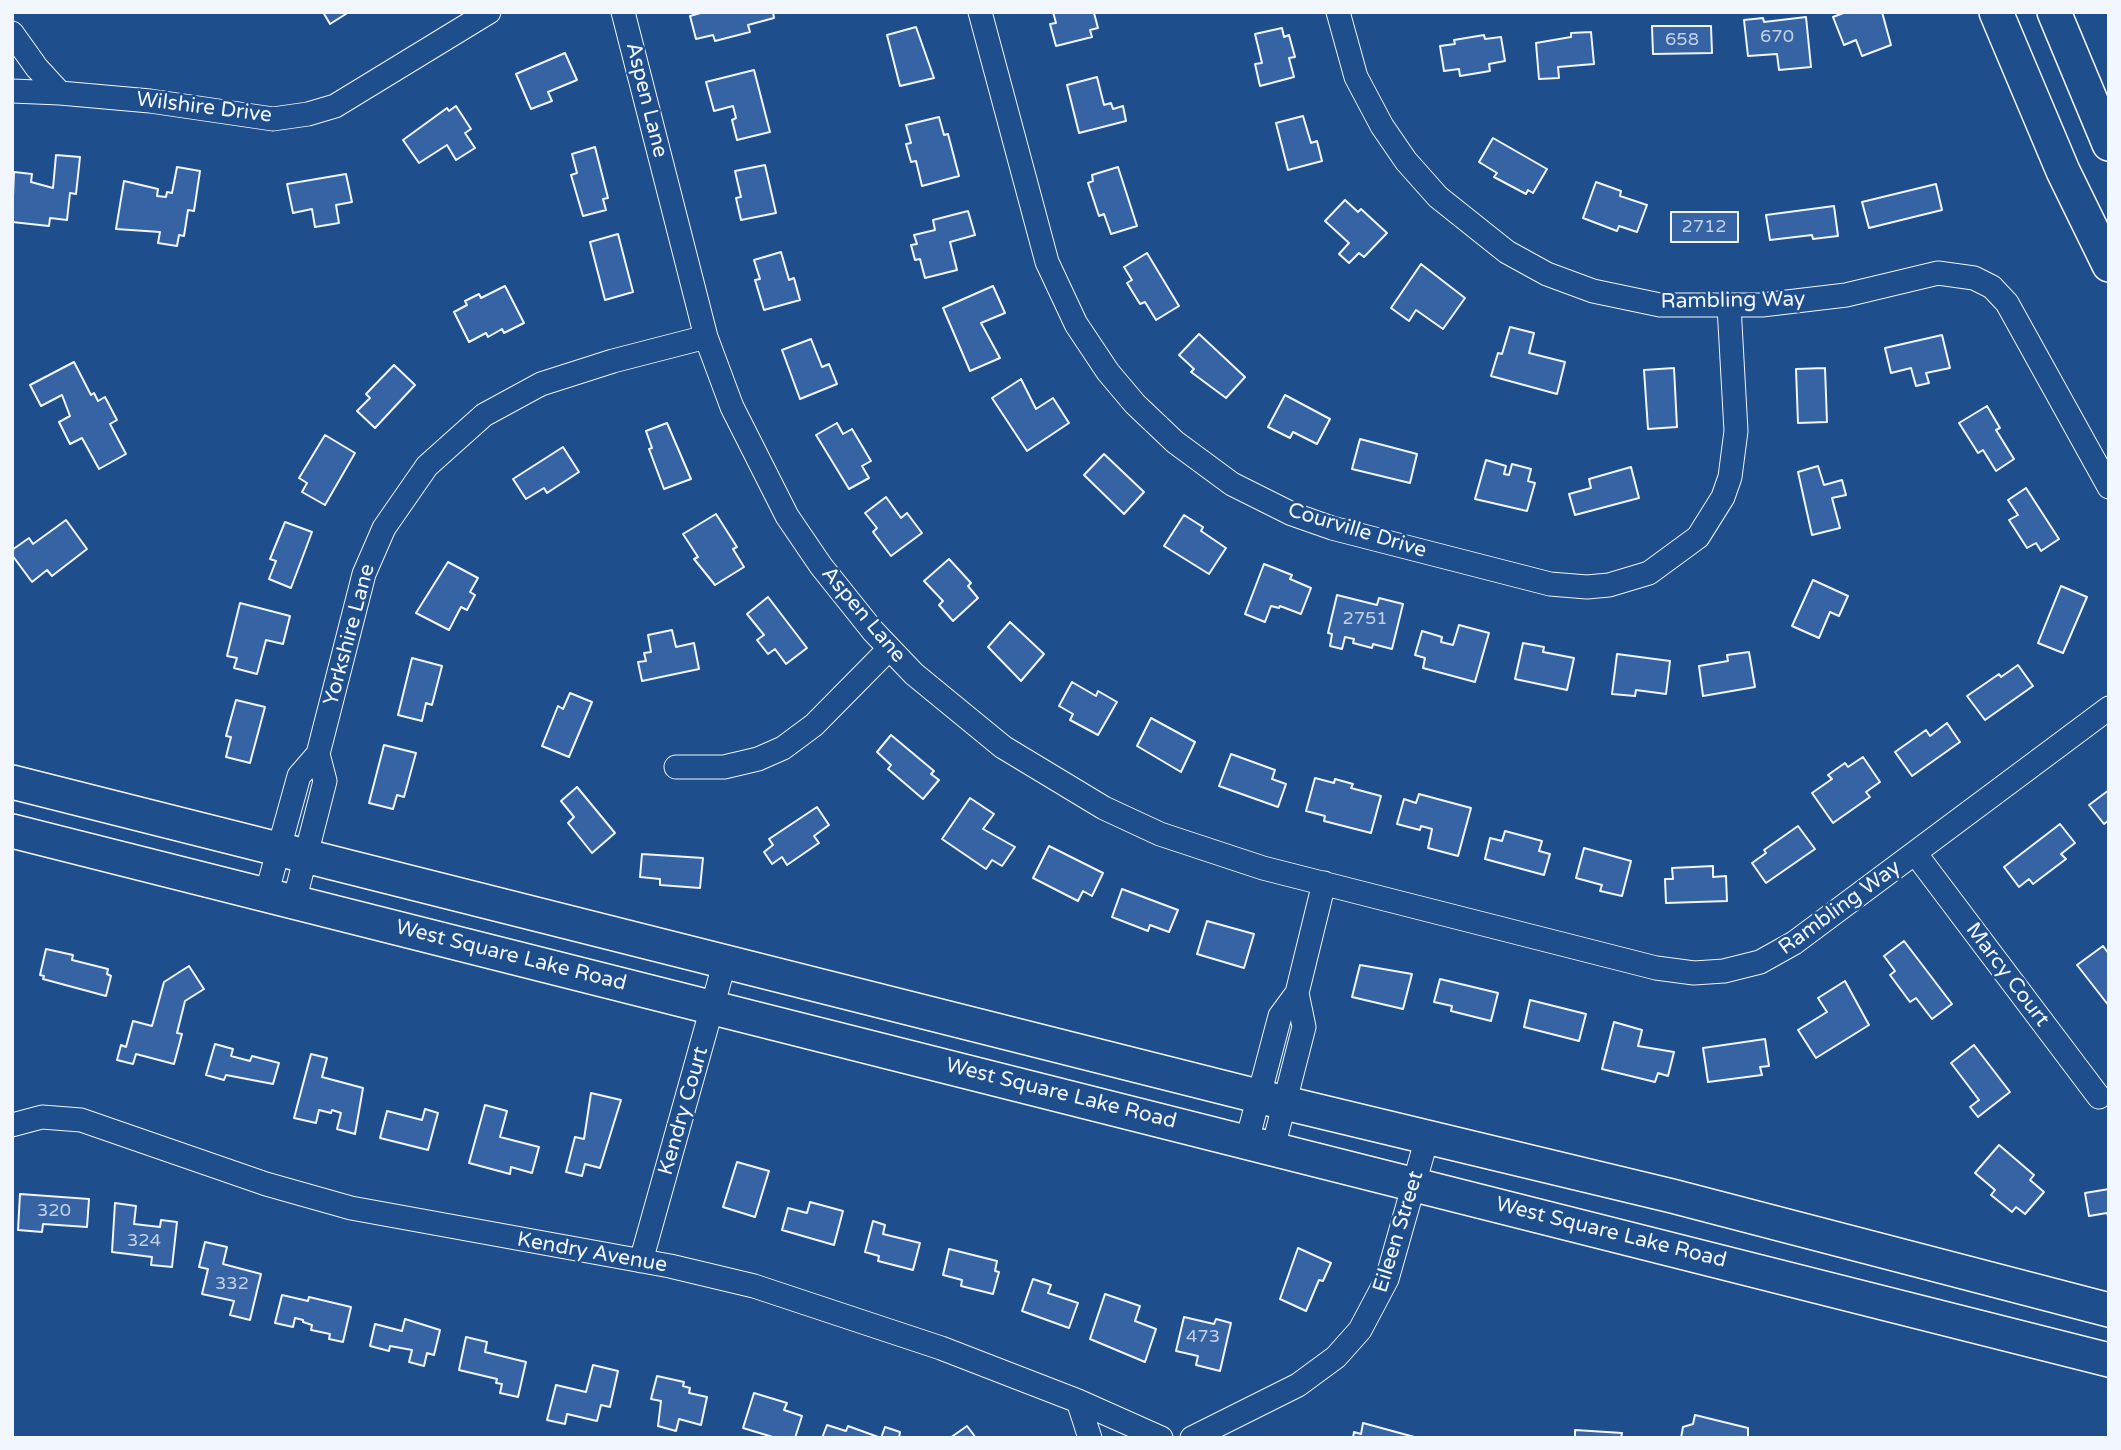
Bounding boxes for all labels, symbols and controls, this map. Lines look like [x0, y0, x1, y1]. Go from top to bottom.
house number: 670 [1760, 26, 1794, 48]
house number: 658 [1665, 29, 1699, 51]
street label: Aspen Lane [620, 40, 672, 160]
street label: Wilshire Drive [135, 87, 273, 129]
house number: 2712 [1681, 216, 1727, 238]
street label: Rambling Way [1661, 287, 1805, 315]
street label: Courville Drive [1285, 498, 1429, 564]
street label: Yorkshire Lane [319, 561, 381, 709]
street label: Aspen Lane [816, 562, 910, 668]
house number: 2751 [1342, 608, 1388, 630]
street label: Rambling Way [1774, 855, 1906, 961]
street label: West Square Lake Road [393, 915, 629, 997]
street label: Marcy Court [1960, 918, 2054, 1032]
street label: Kendry Court [654, 1044, 714, 1178]
street label: West Square Lake Road [943, 1053, 1179, 1135]
street label: Eileen Street [1369, 1168, 1429, 1296]
street label: West Square Lake Road [1493, 1192, 1729, 1274]
house number: 320 [37, 1200, 71, 1222]
street label: Kendry Avenue [515, 1227, 669, 1279]
house number: 324 [127, 1230, 161, 1252]
house number: 332 [215, 1273, 249, 1295]
house number: 473 [1186, 1326, 1220, 1348]

